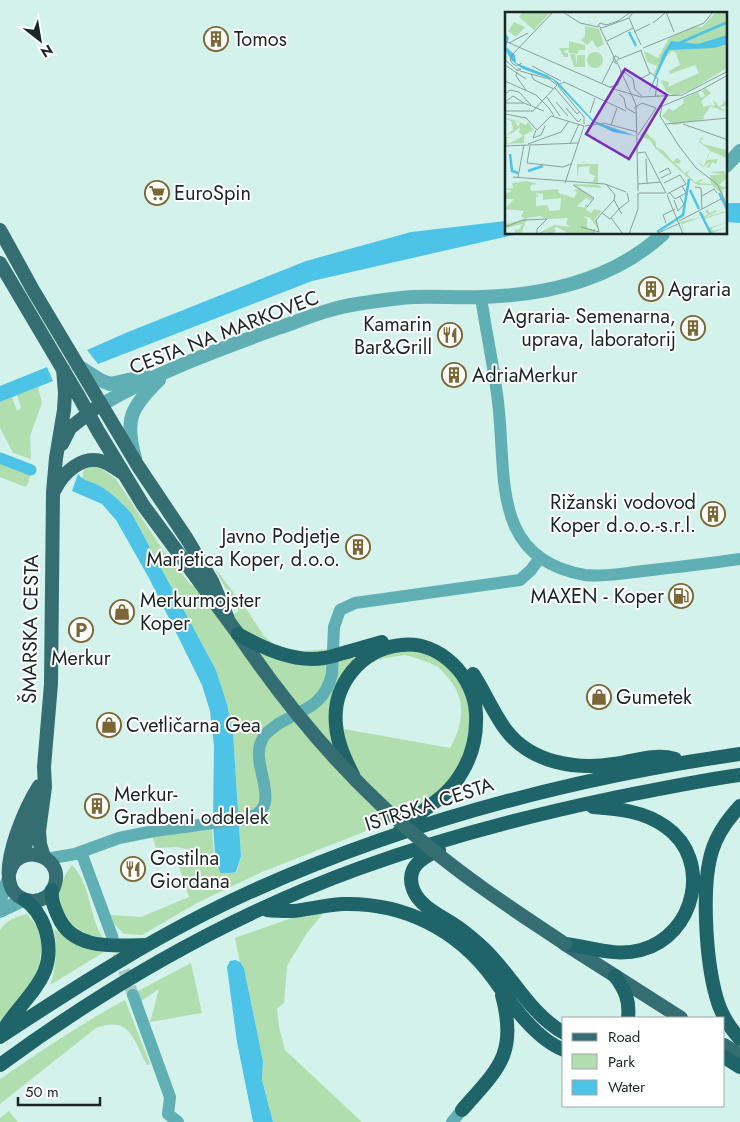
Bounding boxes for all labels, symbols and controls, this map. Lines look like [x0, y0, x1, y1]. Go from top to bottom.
inset map [505, 12, 728, 235]
north arrow [15, 15, 65, 65]
place label: Tomos [234, 25, 287, 54]
building icon: Tomos [203, 26, 229, 52]
text: N [37, 40, 57, 63]
place label: EuroSpin [174, 179, 251, 208]
supermarket icon: EuroSpin [144, 180, 170, 206]
place label: Agraria [668, 275, 731, 304]
building icon: Agraria [638, 276, 664, 302]
street label: CESTA NA MARKOVEC [125, 283, 323, 382]
place label: Agraria- Semenarna, uprava, laboratorij [503, 302, 676, 354]
place label: Kamarin Bar&Grill [354, 310, 432, 362]
building icon: Agraria- Semenarna, uprava, laboratorij [680, 315, 706, 341]
restaurant icon: Kamarin Bar&Grill [437, 322, 463, 348]
place label: AdriaMerkur [472, 361, 578, 390]
building icon: AdriaMerkur [441, 362, 467, 388]
place label: Rižanski vodovod Koper d.o.o.-s.r.l. [550, 488, 696, 540]
building icon: Rižanski vodovod Koper d.o.o.-s.r.l. [700, 501, 726, 527]
place label: Javno Podjetje Marjetica Koper, d.o.o. [146, 522, 340, 574]
building icon: Javno Podjetje Marjetica Koper, d.o.o. [345, 534, 371, 560]
street label: ŠMARSKA CESTA [15, 553, 46, 704]
place label: MAXEN - Koper [531, 582, 664, 611]
fuel station icon: MAXEN - Koper [668, 583, 694, 609]
place label: Merkurmojster Koper [140, 586, 261, 638]
shop icon: Merkurmojster Koper [109, 599, 135, 625]
parking icon: Merkur [68, 617, 94, 643]
place label: Merkur [51, 644, 111, 673]
place label: Gumetek [616, 683, 692, 712]
shop icon: Gumetek [586, 684, 612, 710]
place label: Cvetličarna Gea [126, 711, 261, 740]
shop icon: Cvetličarna Gea [96, 712, 122, 738]
street label: ISTRSKA CESTA [361, 770, 498, 839]
place label: Merkur- Gradbeni oddelek [114, 780, 269, 832]
building icon: Merkur- Gradbeni oddelek [84, 793, 110, 819]
place label: Gostilna Giordana [150, 844, 230, 896]
restaurant icon: Gostilna Giordana [120, 856, 146, 882]
legend [562, 1017, 725, 1107]
text: Road [608, 1026, 640, 1048]
text: Park [608, 1051, 635, 1073]
scale bar [18, 1074, 100, 1106]
text: Water [608, 1076, 646, 1098]
text: 50 m [25, 1081, 59, 1103]

